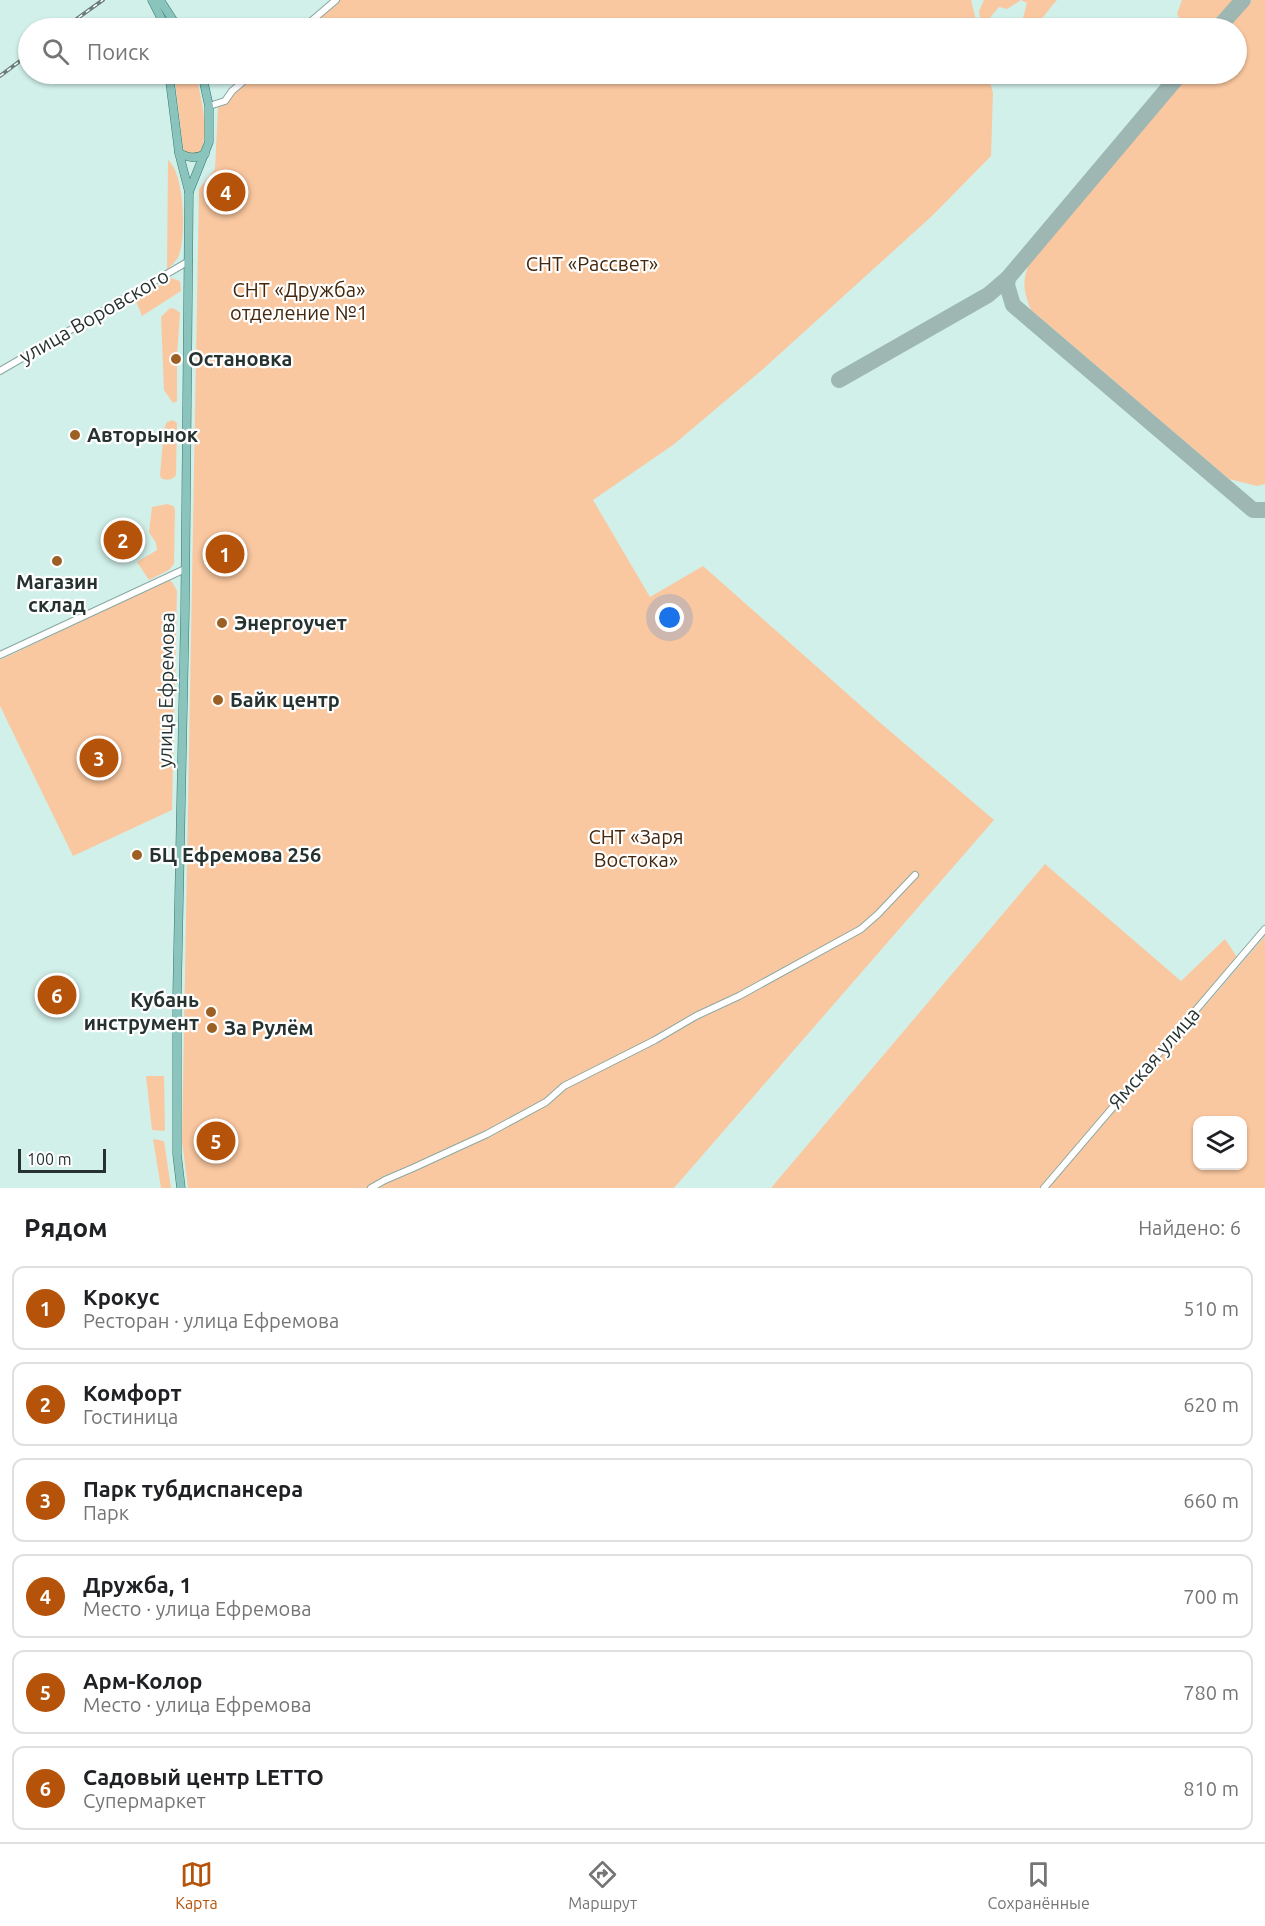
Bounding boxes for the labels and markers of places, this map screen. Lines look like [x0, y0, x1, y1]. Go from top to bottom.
pin: 4 [206, 170, 246, 214]
place label: Остановка [188, 347, 292, 370]
marker: Остановка [169, 352, 183, 366]
place label: Авторынок [87, 423, 199, 446]
marker: Авторынок [68, 428, 82, 442]
pin: 2 [104, 518, 142, 562]
pin: 1 [206, 532, 244, 576]
marker: Магазин склад [50, 554, 64, 568]
place label: Магазин склад [16, 570, 98, 616]
place label: Энергоучет [234, 611, 347, 634]
marker: Энергоучет [215, 616, 229, 630]
place label: Байк центр [230, 688, 340, 711]
marker: Байк центр [211, 693, 225, 707]
pin: 3 [80, 736, 118, 780]
place label: БЦ Ефремова 256 [149, 843, 321, 866]
marker: БЦ Ефремова 256 [130, 848, 144, 862]
pin: 6 [38, 972, 76, 1018]
place label: Кубань инструмент [84, 988, 199, 1034]
marker: Кубань инструмент [204, 1005, 218, 1019]
place label: За Рулём [224, 1016, 314, 1039]
marker: За Рулём [205, 1021, 219, 1035]
pin: 5 [196, 1118, 236, 1164]

